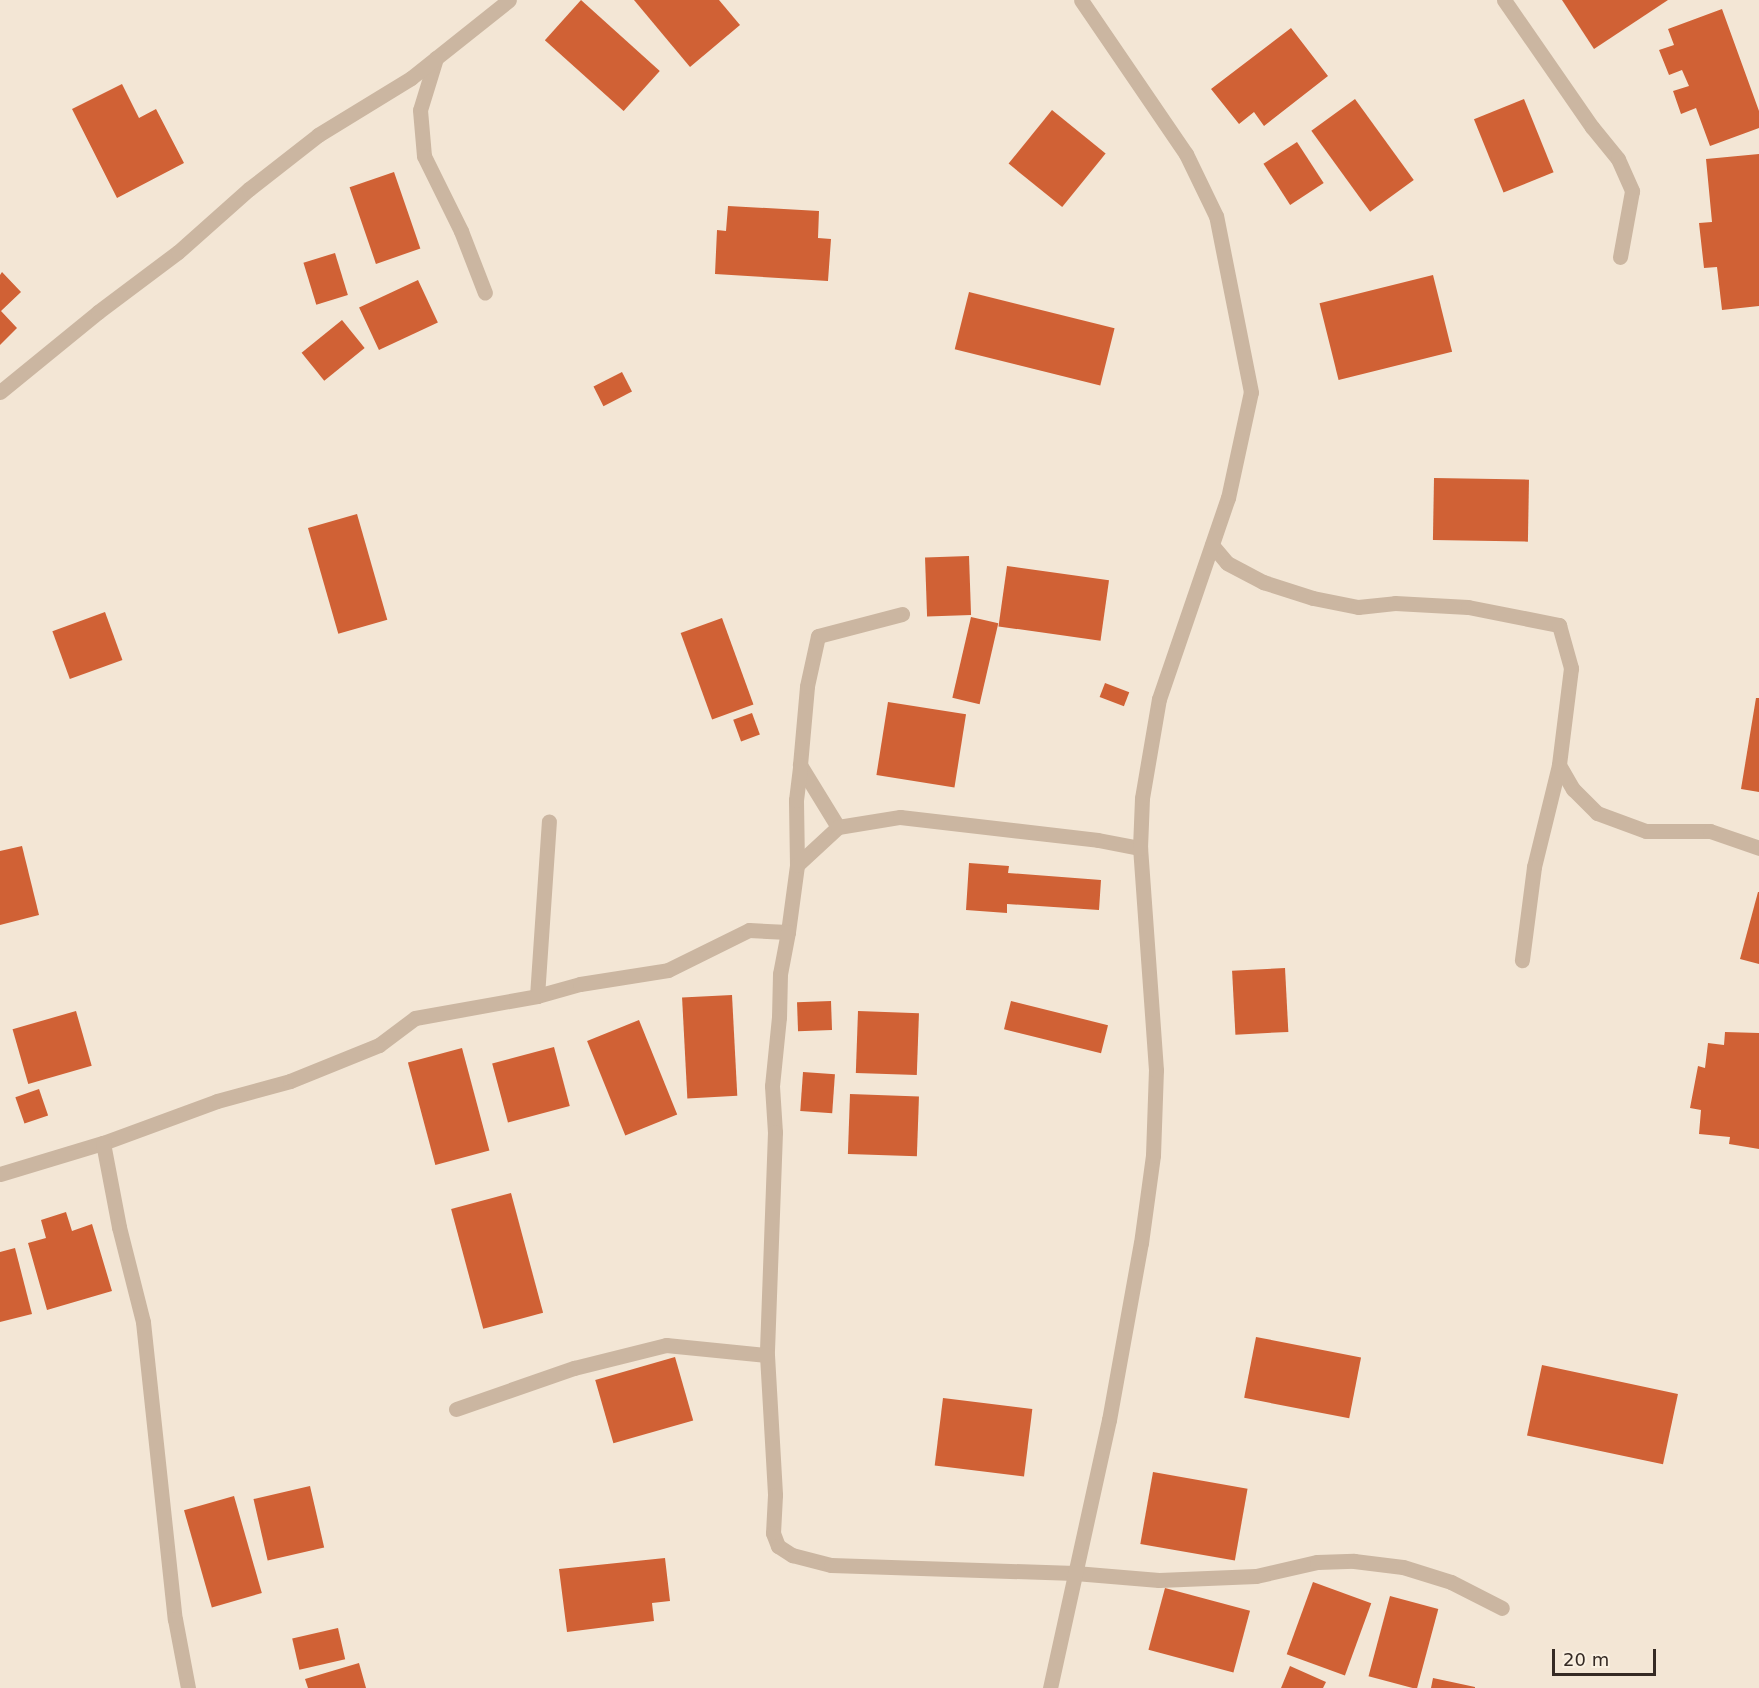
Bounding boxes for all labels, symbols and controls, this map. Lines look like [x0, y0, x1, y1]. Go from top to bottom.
scale bar [1555, 1637, 1658, 1675]
text: 20 m [1563, 1649, 1609, 1670]

